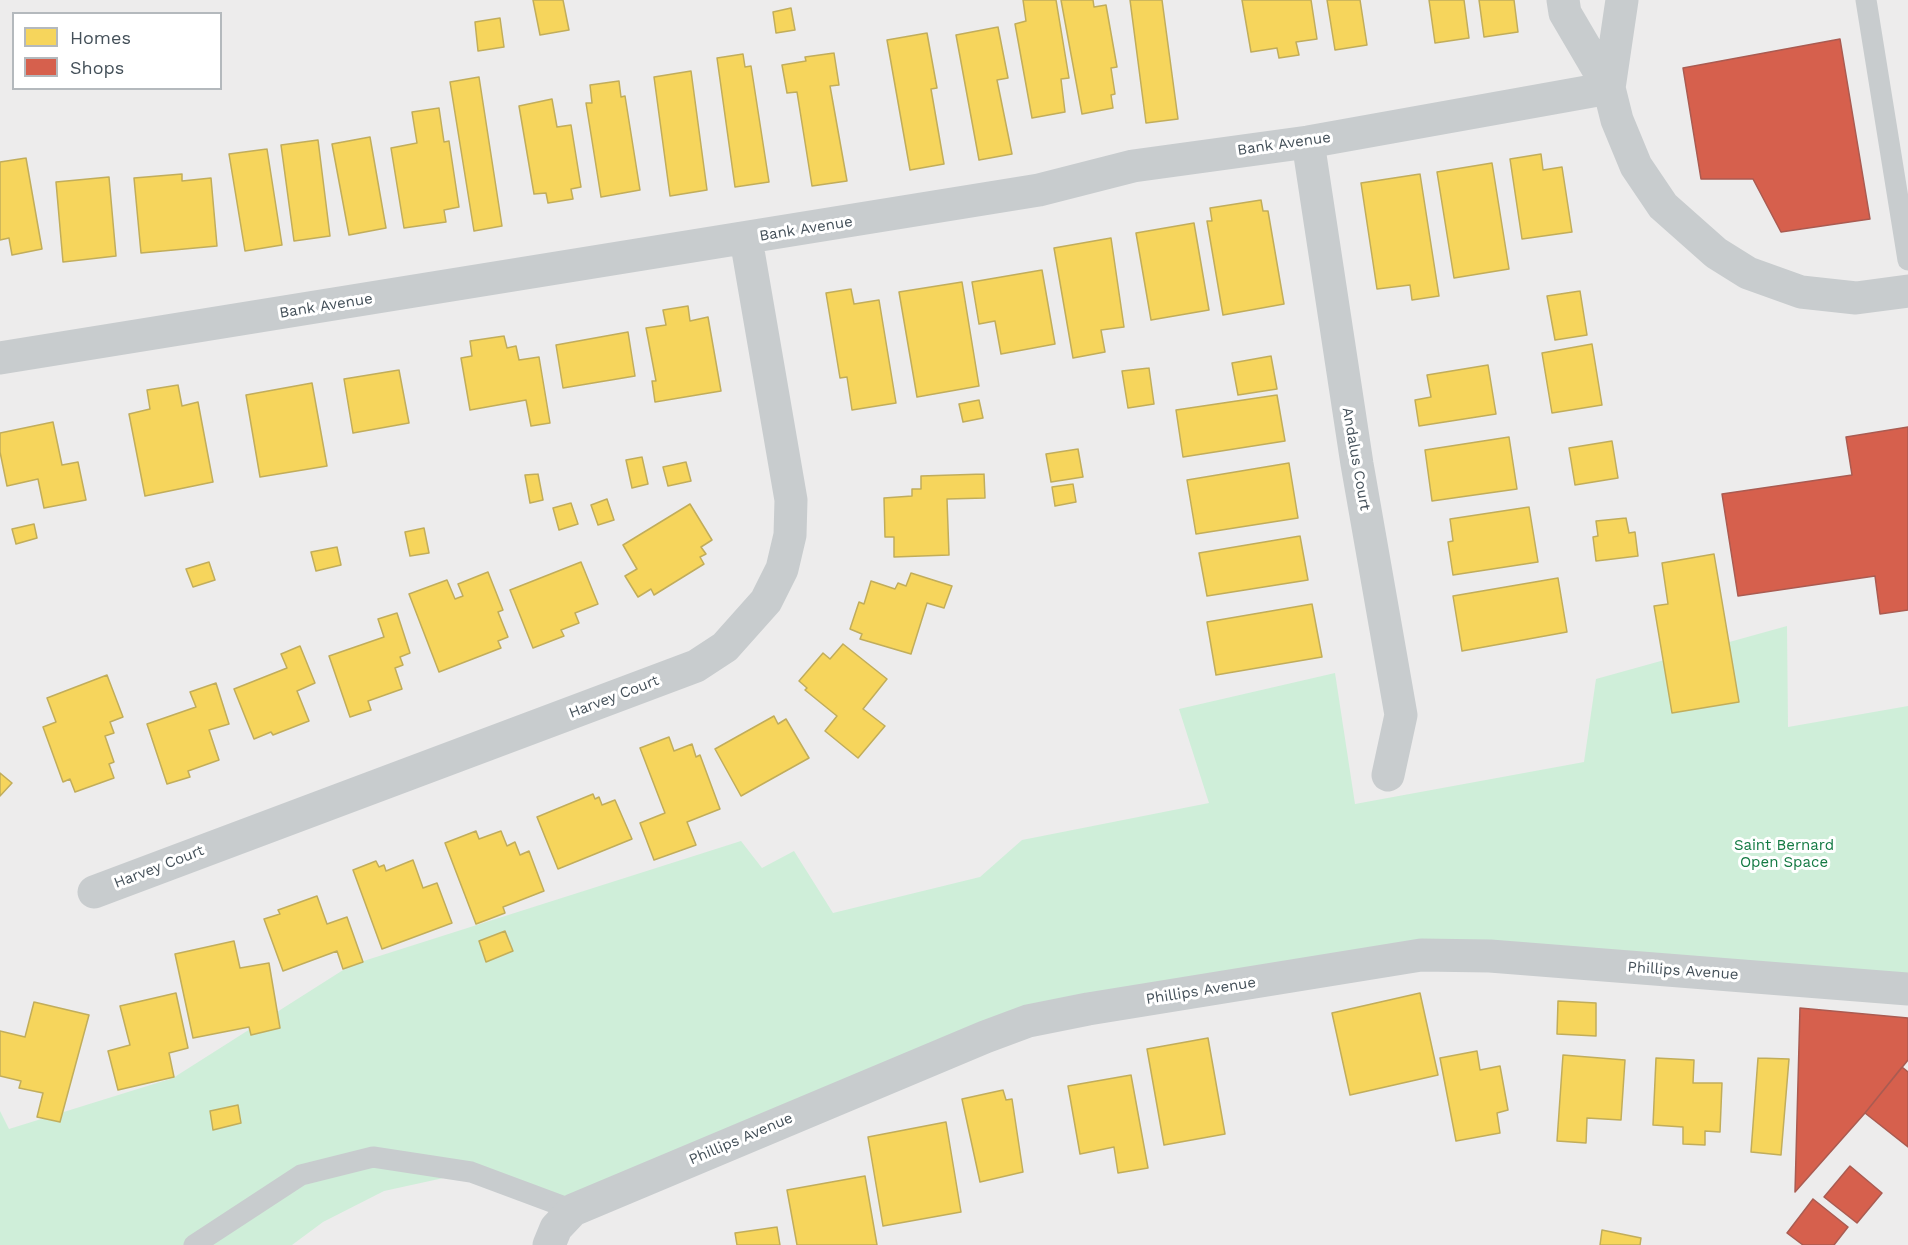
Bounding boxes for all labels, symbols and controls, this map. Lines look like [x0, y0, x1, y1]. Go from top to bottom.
legend [12, 12, 222, 90]
text: Homes [70, 27, 131, 48]
text: Shops [70, 57, 124, 78]
street label: Bank Avenue [1236, 129, 1332, 159]
street label: Bank Avenue [758, 213, 854, 245]
street label: Bank Avenue [278, 290, 374, 322]
street label: Andalus Court [1338, 406, 1374, 512]
street label: Harvey Court [566, 672, 662, 722]
park label: Saint Bernard Open Space [1734, 837, 1834, 872]
street label: Harvey Court [111, 842, 207, 892]
street label: Phillips Avenue [1627, 958, 1739, 984]
street label: Phillips Avenue [1145, 973, 1257, 1009]
street label: Phillips Avenue [686, 1109, 796, 1169]

